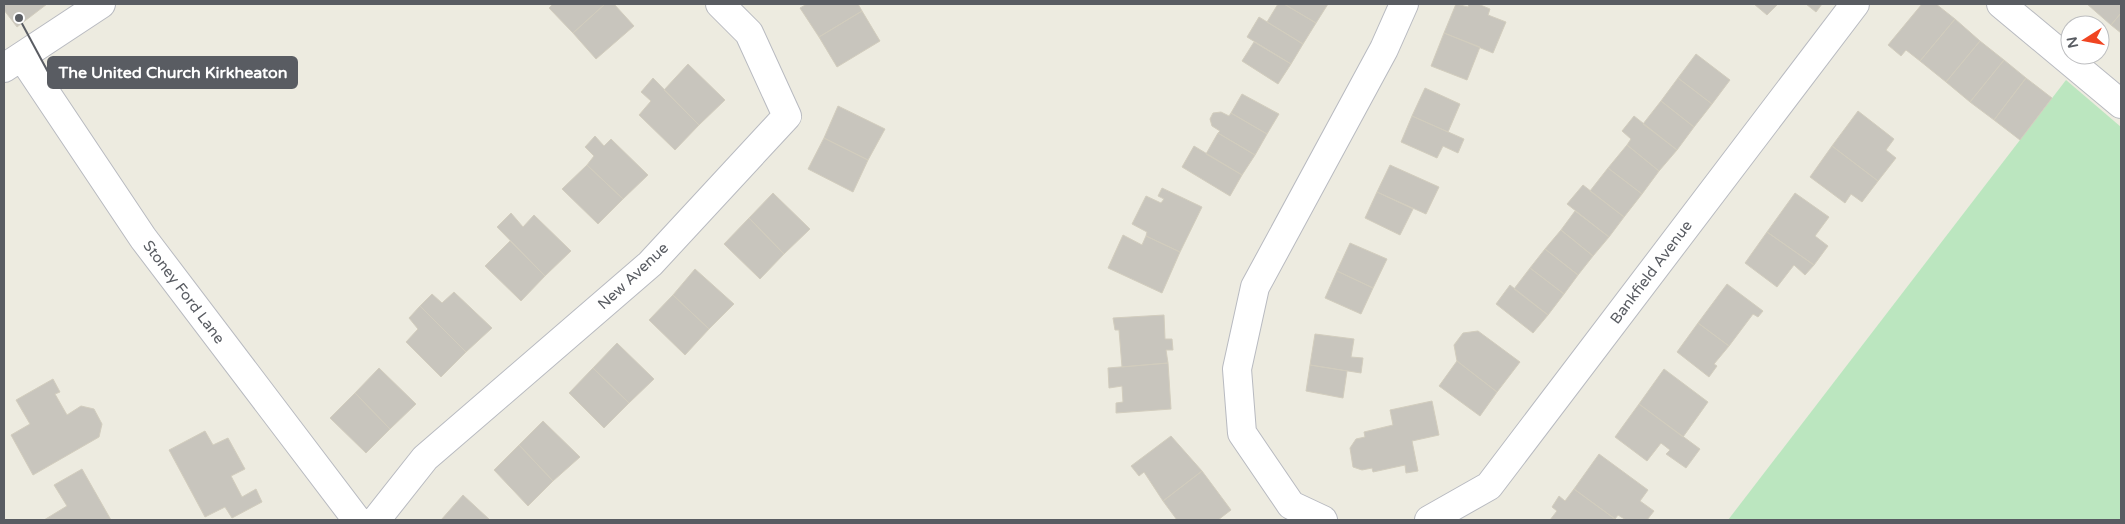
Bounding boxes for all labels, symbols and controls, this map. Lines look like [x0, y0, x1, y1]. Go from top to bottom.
north arrow [2060, 15, 2110, 65]
text: N [2063, 35, 2082, 50]
callout: The United Church Kirkheaton [48, 57, 297, 88]
text: The United Church Kirkheaton [58, 63, 287, 83]
street label: Bankfield Avenue [1606, 217, 1696, 327]
street label: Stoney Ford Lane [139, 237, 229, 347]
street label: New Avenue [594, 239, 672, 313]

